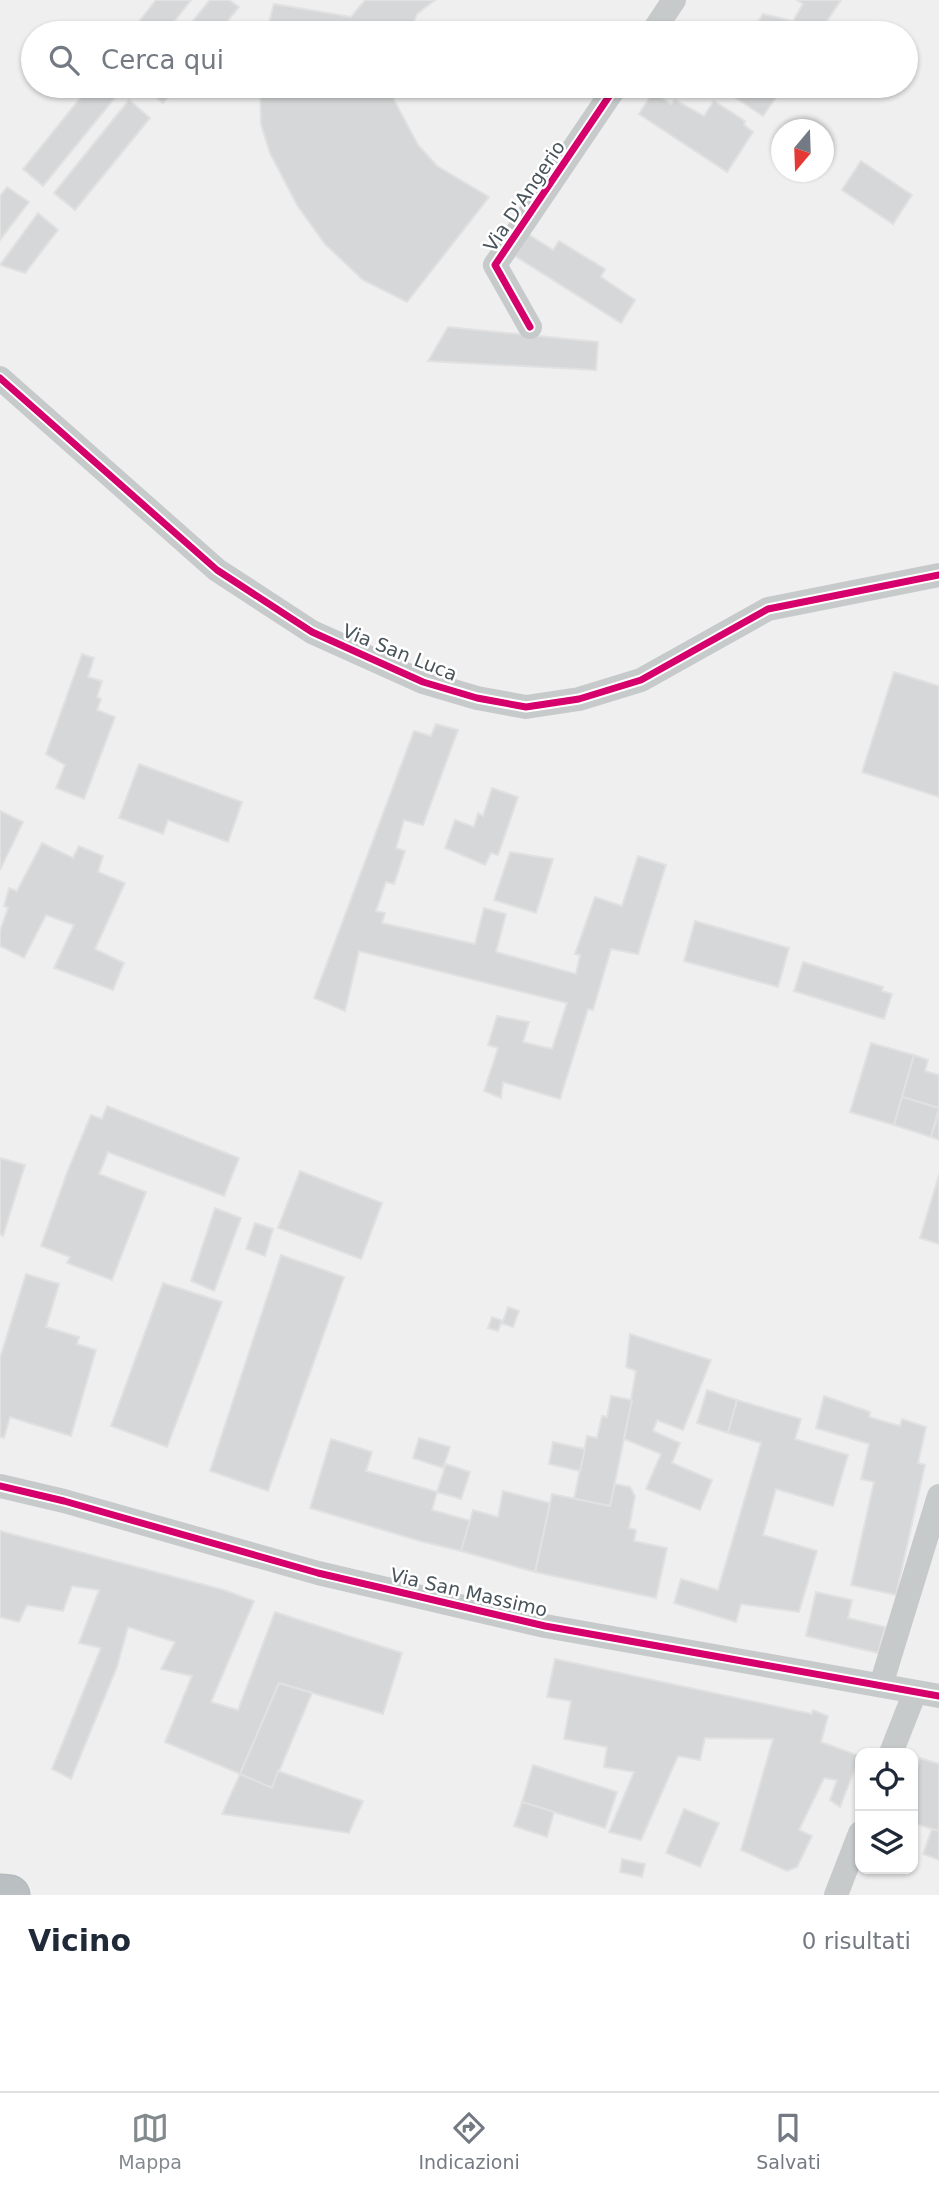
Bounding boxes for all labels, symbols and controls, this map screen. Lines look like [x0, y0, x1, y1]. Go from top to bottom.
search box [21, 21, 918, 98]
icon: search [45, 41, 83, 79]
text: Cerca qui [101, 45, 224, 75]
north arrow [771, 119, 834, 182]
street label: Via D'Angerio [479, 136, 569, 256]
street label: Via San Luca [339, 619, 461, 685]
street label: Via San Massimo [388, 1563, 550, 1621]
map controls [855, 1748, 918, 1874]
button: locate [855, 1748, 918, 1811]
button: layers [855, 1811, 918, 1874]
text: Vicino [28, 1923, 131, 1958]
text: 0 risultati [802, 1928, 911, 1954]
tab: Mappa [118, 2109, 182, 2173]
tab: Indicazioni [418, 2109, 520, 2173]
tab: Salvati [756, 2109, 821, 2173]

